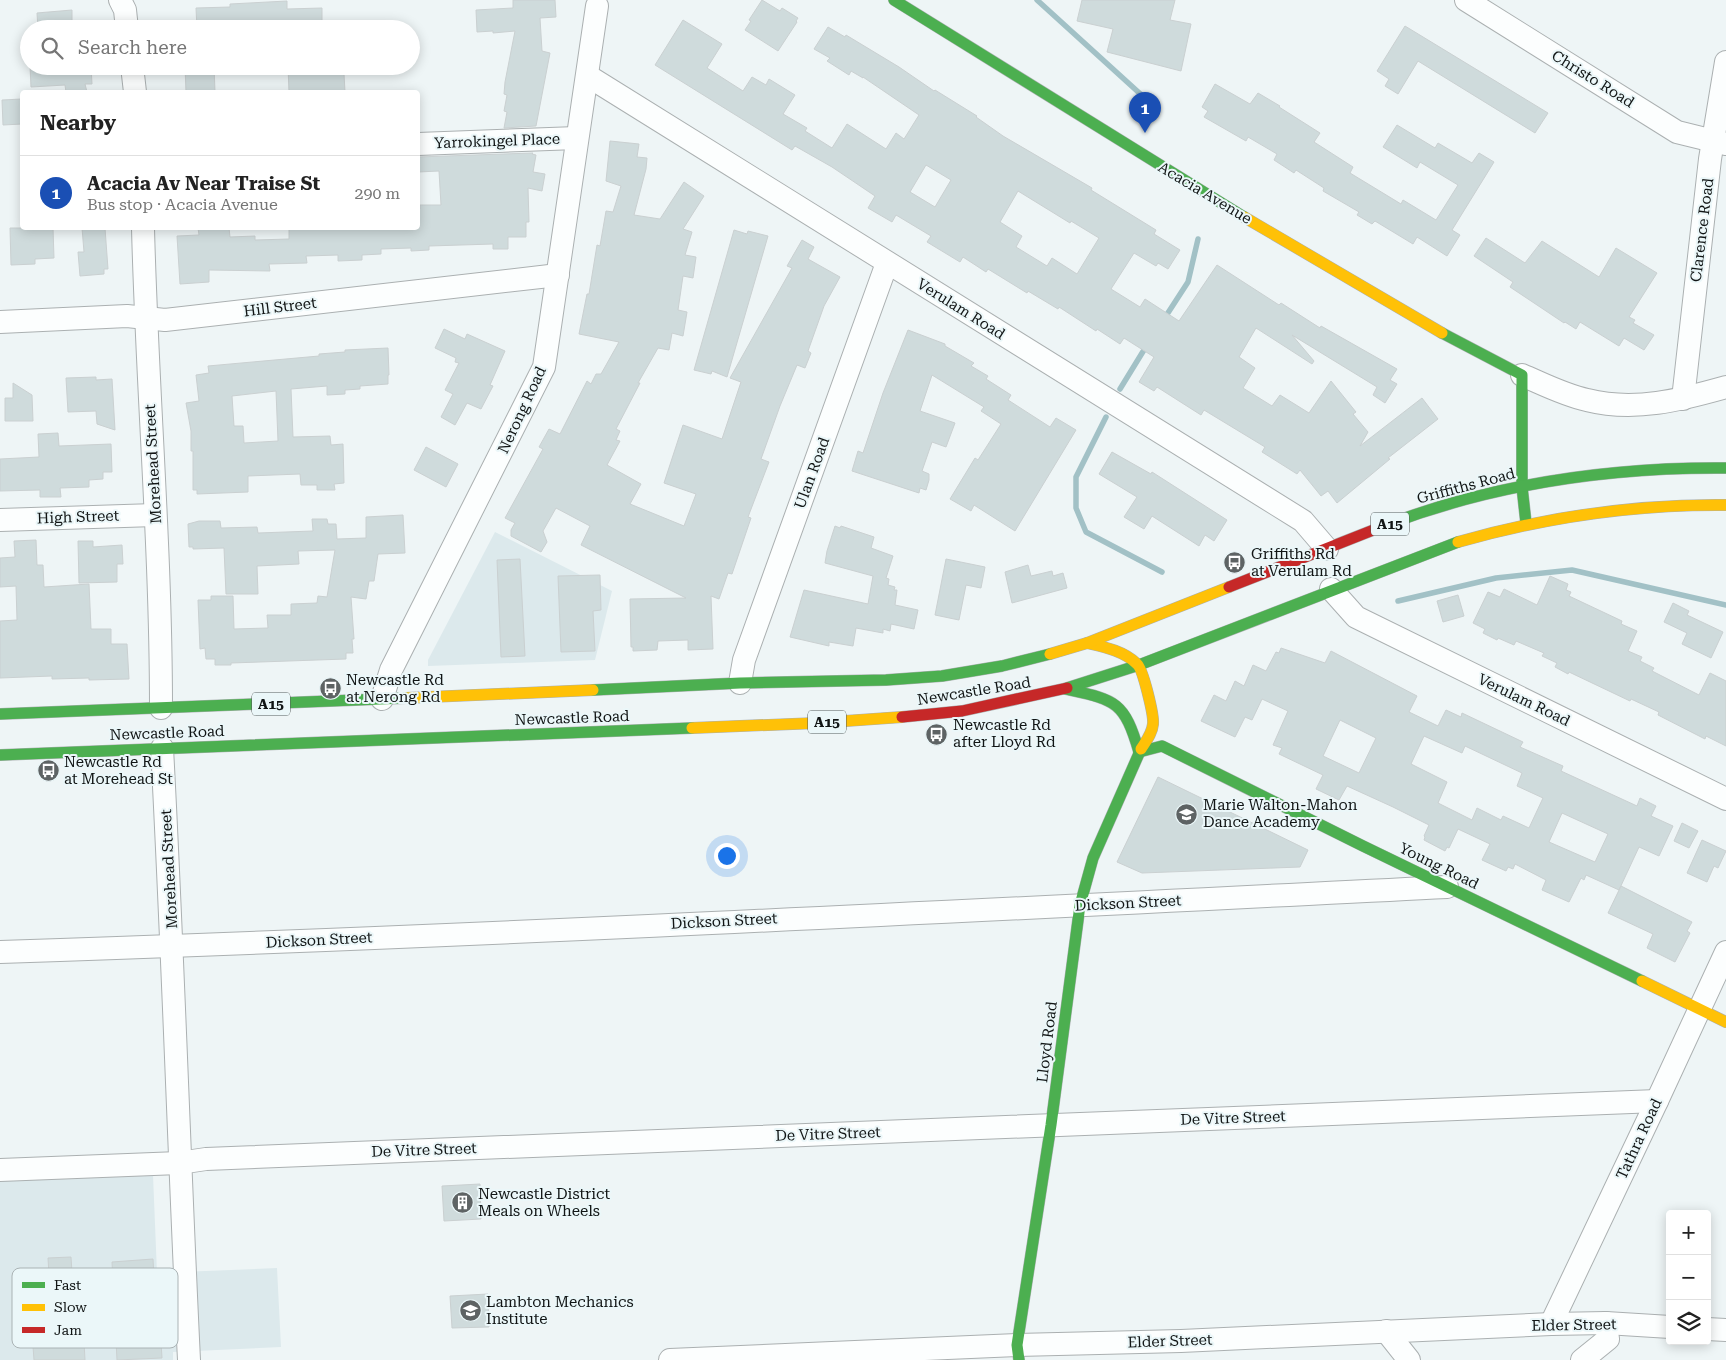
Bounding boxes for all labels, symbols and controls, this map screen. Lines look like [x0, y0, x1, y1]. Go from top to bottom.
search box [20, 20, 420, 75]
icon: search [38, 34, 66, 62]
text: Search here [78, 36, 187, 59]
street label: Christo Road [1548, 46, 1638, 112]
pin: 1 [1129, 92, 1161, 133]
text: Nearby [40, 111, 116, 135]
street label: Yarrokingel Place [434, 130, 560, 152]
street label: Acacia Avenue [1155, 158, 1255, 228]
text: Acacia Av Near Traise St [87, 172, 320, 195]
street label: Clarence Road [1687, 177, 1717, 283]
text: 1 [52, 184, 60, 203]
text: 290 m [354, 184, 400, 203]
text: Bus stop · Acacia Avenue [87, 195, 278, 214]
street label: Verulam Road [914, 275, 1009, 343]
street label: Hill Street [242, 294, 318, 320]
street label: Nerong Road [494, 363, 550, 456]
street label: Morehead Street [141, 403, 165, 524]
street label: Ulan Road [791, 434, 833, 511]
street label: Griffiths Road [1415, 464, 1517, 508]
street label: High Street [37, 507, 120, 527]
road number: A15 [1371, 512, 1409, 536]
place label: Griffiths Rd at Verulam Rd [1251, 545, 1352, 580]
bus stop icon: Griffiths Rd at Verulam Rd [1223, 551, 1247, 575]
street label: Verulam Road [1475, 670, 1573, 730]
place label: Newcastle Rd at Nerong Rd [346, 671, 444, 706]
street label: Newcastle Road [916, 673, 1032, 709]
bus stop icon: Newcastle Rd at Nerong Rd [318, 677, 342, 701]
road number: A15 [252, 692, 290, 716]
street label: Newcastle Road [514, 707, 630, 729]
road number: A15 [808, 710, 846, 734]
place label: Newcastle Rd after Lloyd Rd [953, 716, 1056, 751]
street label: Newcastle Road [109, 722, 225, 744]
bus stop icon: Newcastle Rd after Lloyd Rd [925, 722, 949, 746]
place label: Newcastle Rd at Morehead St [64, 753, 173, 788]
bus stop icon: Newcastle Rd at Morehead St [36, 759, 60, 783]
place label: Marie Walton-Mahon Dance Academy [1203, 796, 1358, 831]
school or university icon: Marie Walton-Mahon Dance Academy [1175, 802, 1199, 826]
street label: Morehead Street [157, 808, 181, 929]
street label: Young Road [1396, 839, 1482, 893]
your location [714, 843, 740, 869]
street label: Dickson Street [1074, 891, 1182, 915]
street label: Dickson Street [670, 909, 778, 933]
street label: Dickson Street [265, 928, 373, 952]
street label: Lloyd Road [1033, 1000, 1061, 1084]
street label: Tathra Road [1612, 1095, 1666, 1182]
street label: De Vitre Street [1180, 1107, 1286, 1129]
street label: De Vitre Street [775, 1123, 881, 1145]
street label: De Vitre Street [371, 1139, 477, 1161]
place label: Newcastle District Meals on Wheels [478, 1185, 610, 1220]
building icon: Newcastle District Meals on Wheels [450, 1191, 474, 1215]
map controls [1666, 1210, 1711, 1345]
button: + [1666, 1210, 1711, 1255]
button: − [1666, 1255, 1711, 1300]
legend [12, 1268, 178, 1348]
text: Fast [54, 1277, 81, 1293]
place label: Lambton Mechanics Institute [486, 1293, 634, 1328]
text: Slow [54, 1299, 87, 1315]
school or university icon: Lambton Mechanics Institute [458, 1299, 482, 1323]
button: layers [1666, 1300, 1711, 1345]
street label: Elder Street [1531, 1315, 1617, 1335]
text: Jam [54, 1322, 82, 1338]
street label: Elder Street [1127, 1331, 1213, 1351]

